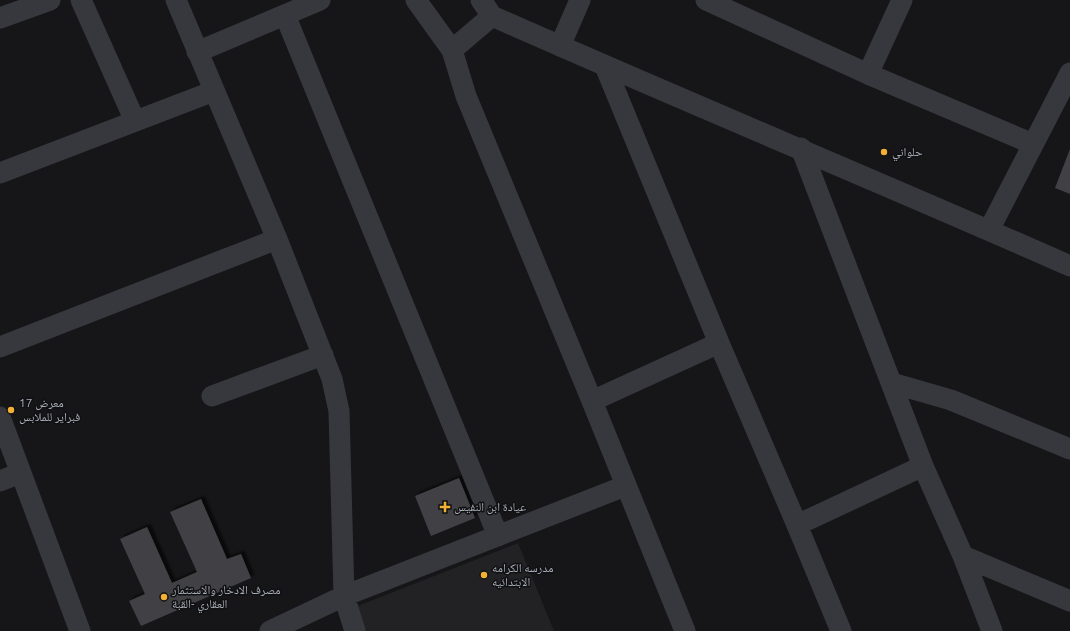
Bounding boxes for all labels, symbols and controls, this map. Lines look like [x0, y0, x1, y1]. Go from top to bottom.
place label: حلواني [892, 145, 923, 162]
marker: حلواني [879, 147, 889, 157]
place label: معرض 17 فبراير للملابس [19, 396, 80, 424]
marker: معرض 17 فبراير للملابس [6, 405, 16, 415]
place label: عيادة ابن النفيس [454, 500, 526, 514]
marker: عيادة ابن النفيس [439, 501, 451, 513]
place label: مدرسه الكرامه الابتدائيه [492, 561, 553, 589]
marker: مدرسه الكرامه الابتدائيه [479, 570, 489, 580]
place label: مصرف الادخار والاستثمار العقاري -القبة [171, 583, 281, 614]
marker: مصرف الادخار والاستثمار العقاري -القبة [159, 592, 169, 602]

